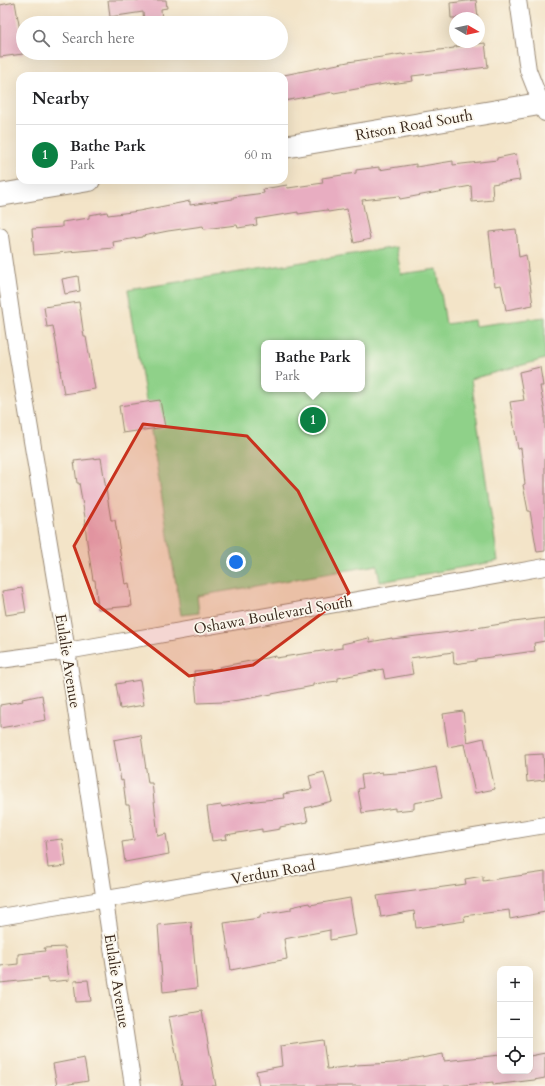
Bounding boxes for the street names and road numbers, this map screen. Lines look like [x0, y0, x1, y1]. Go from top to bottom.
street label: Ritson Road South [354, 105, 475, 145]
street label: Oshawa Boulevard South [192, 591, 355, 639]
street label: Eulalie Avenue [51, 612, 85, 710]
street label: Verdun Road [229, 855, 317, 889]
street label: Eulalie Avenue [100, 932, 134, 1030]

